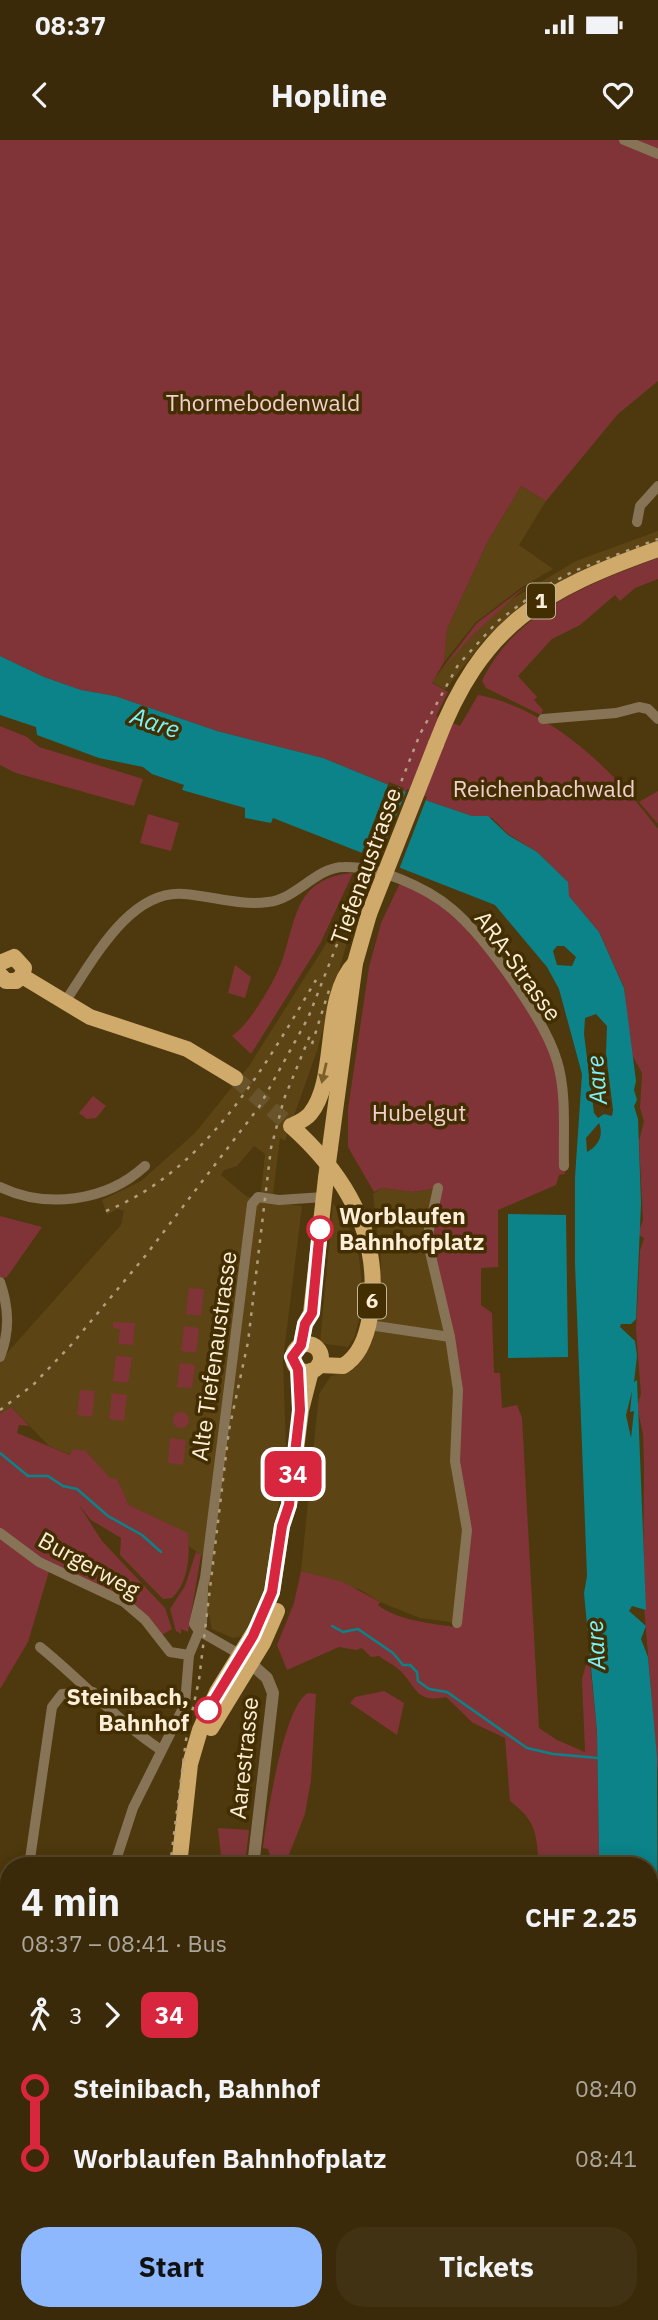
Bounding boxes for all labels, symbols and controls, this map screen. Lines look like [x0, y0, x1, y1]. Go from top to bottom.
text: 08:37 [35, 8, 106, 42]
text: Hopline [271, 74, 387, 116]
icon: back [21, 76, 59, 114]
icon: heart [599, 76, 637, 114]
park label: Thormebodenwald [166, 387, 360, 417]
road number: 1 [527, 584, 555, 618]
water label: Aare [126, 699, 184, 745]
park label: Reichenbachwald [453, 773, 635, 803]
street label: Tiefenaustrasse [323, 783, 407, 948]
street label: ARA-Strasse [469, 904, 569, 1027]
water label: Aare [578, 1054, 614, 1107]
one-way arrow [318, 1062, 329, 1084]
park label: Hubelgut [372, 1097, 466, 1127]
place label: Worblaufen Bahnhofplatz [339, 1200, 484, 1256]
marker: Worblaufen Bahnhofplatz [307, 1216, 333, 1242]
street label: Alte Tiefenaustrasse [183, 1249, 243, 1463]
road number: 6 [358, 1284, 386, 1318]
line badge: 34 [262, 1451, 324, 1497]
text: 34 [279, 1458, 307, 1490]
street label: Burgerweg [33, 1524, 146, 1604]
water label: Aare [578, 1620, 612, 1672]
place label: Steinibach, Bahnhof [66, 1681, 189, 1737]
street label: Aarestrasse [222, 1695, 264, 1820]
marker: Steinibach, Bahnhof [195, 1697, 221, 1723]
text: 4 min [21, 1877, 120, 1926]
text: CHF 2.25 [525, 1900, 637, 1934]
text: 08:37 – 08:41 · Bus [21, 1928, 227, 1958]
icon: walk [21, 1996, 59, 2034]
icon: forward [93, 1996, 131, 2034]
text: 34 [155, 1999, 184, 2031]
text: 3 [69, 2000, 83, 2030]
text: Steinibach, Bahnhof [73, 2071, 320, 2105]
text: 08:40 [575, 2073, 637, 2103]
text: Worblaufen Bahnhofplatz [73, 2141, 387, 2175]
text: 08:41 [575, 2143, 637, 2173]
button: Start [21, 2227, 322, 2307]
button: Tickets [336, 2227, 637, 2307]

